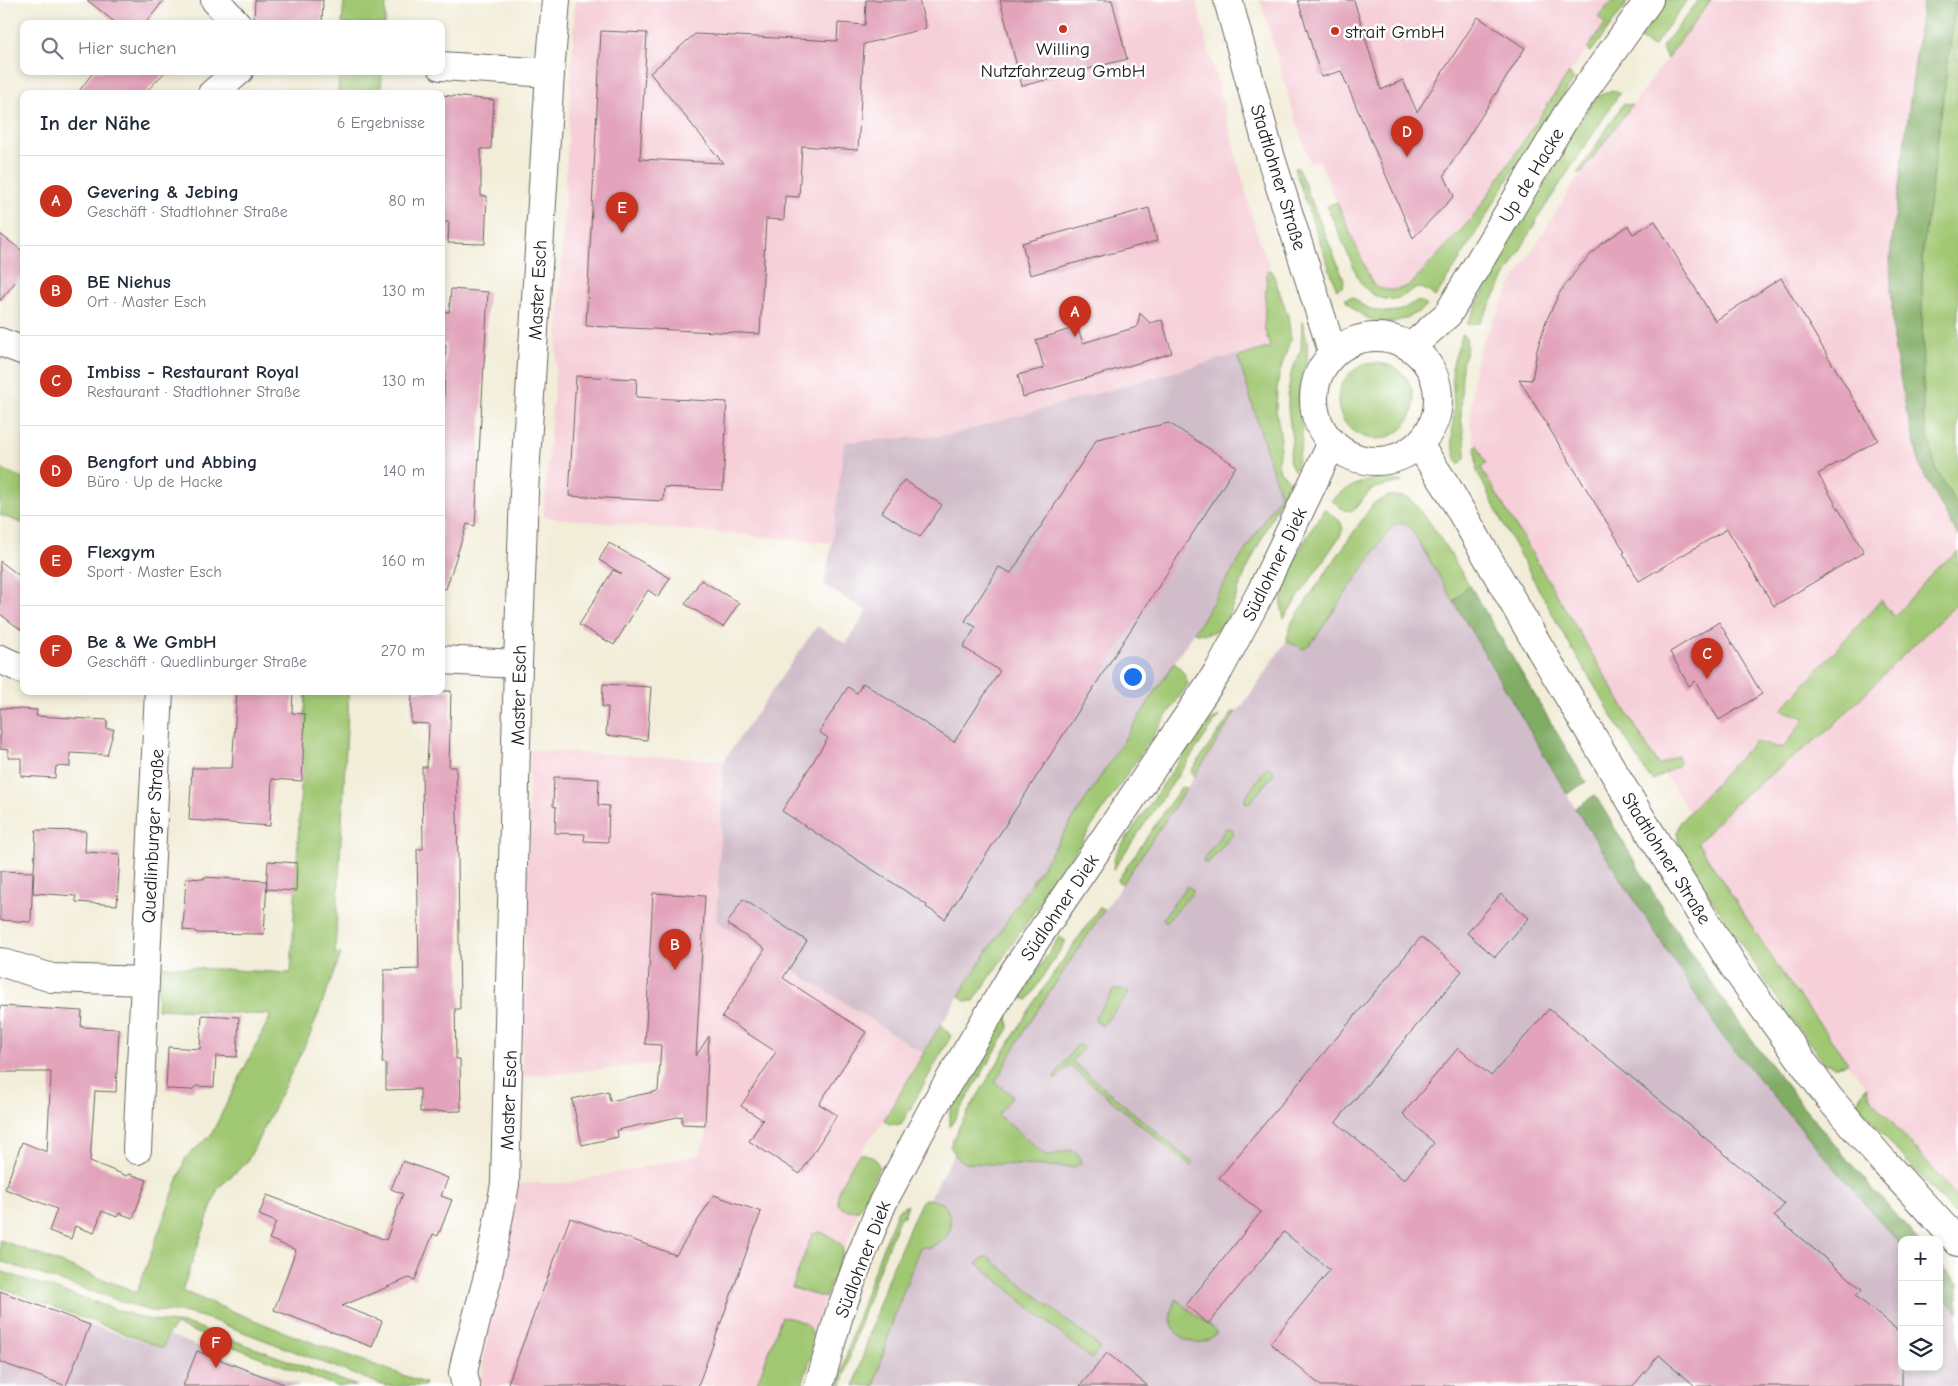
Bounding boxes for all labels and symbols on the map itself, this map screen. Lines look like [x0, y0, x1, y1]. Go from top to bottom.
place label: strait GmbH [1345, 21, 1445, 43]
marker: Willing Nutzfahrzeug GmbH [1057, 23, 1069, 35]
marker: strait GmbH [1329, 25, 1341, 37]
place label: Willing Nutzfahrzeug GmbH [980, 38, 1146, 82]
street label: Stadtlohner Straße [1245, 102, 1311, 253]
pin: D [1391, 116, 1423, 157]
street label: Up de Hacke [1495, 124, 1569, 227]
pin: E [606, 192, 638, 233]
street label: Master Esch [524, 239, 552, 341]
pin: A [1059, 296, 1091, 337]
street label: Südlohner Diek [1238, 503, 1312, 625]
pin: C [1691, 638, 1723, 679]
street label: Master Esch [507, 645, 531, 745]
your location [1120, 664, 1146, 690]
street label: Quedlinburger Straße [137, 748, 169, 924]
street label: Stadtlohner Straße [1617, 788, 1716, 929]
street label: Südlohner Diek [1016, 850, 1104, 965]
pin: B [659, 929, 691, 970]
street label: Master Esch [496, 1049, 522, 1151]
street label: Südlohner Diek [831, 1197, 896, 1321]
pin: F [200, 1327, 232, 1368]

